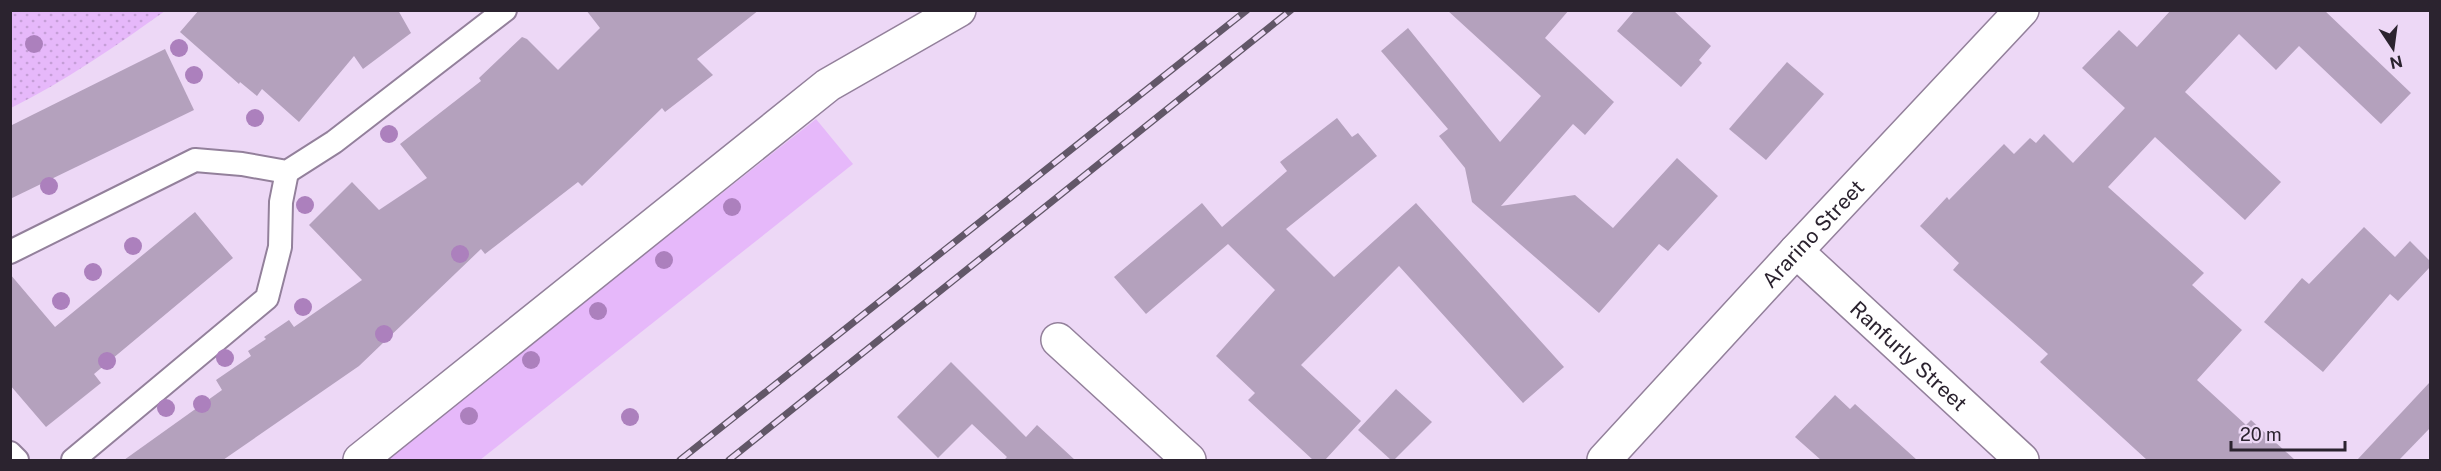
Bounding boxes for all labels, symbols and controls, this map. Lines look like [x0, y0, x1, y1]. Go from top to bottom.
north arrow [2363, 18, 2423, 78]
text: N [2388, 51, 2404, 73]
street label: Ararino Street [1756, 174, 1869, 293]
street label: Ranfurly Street [1846, 295, 1973, 416]
scale bar [2231, 414, 2345, 452]
text: 20 m [2240, 424, 2282, 445]

